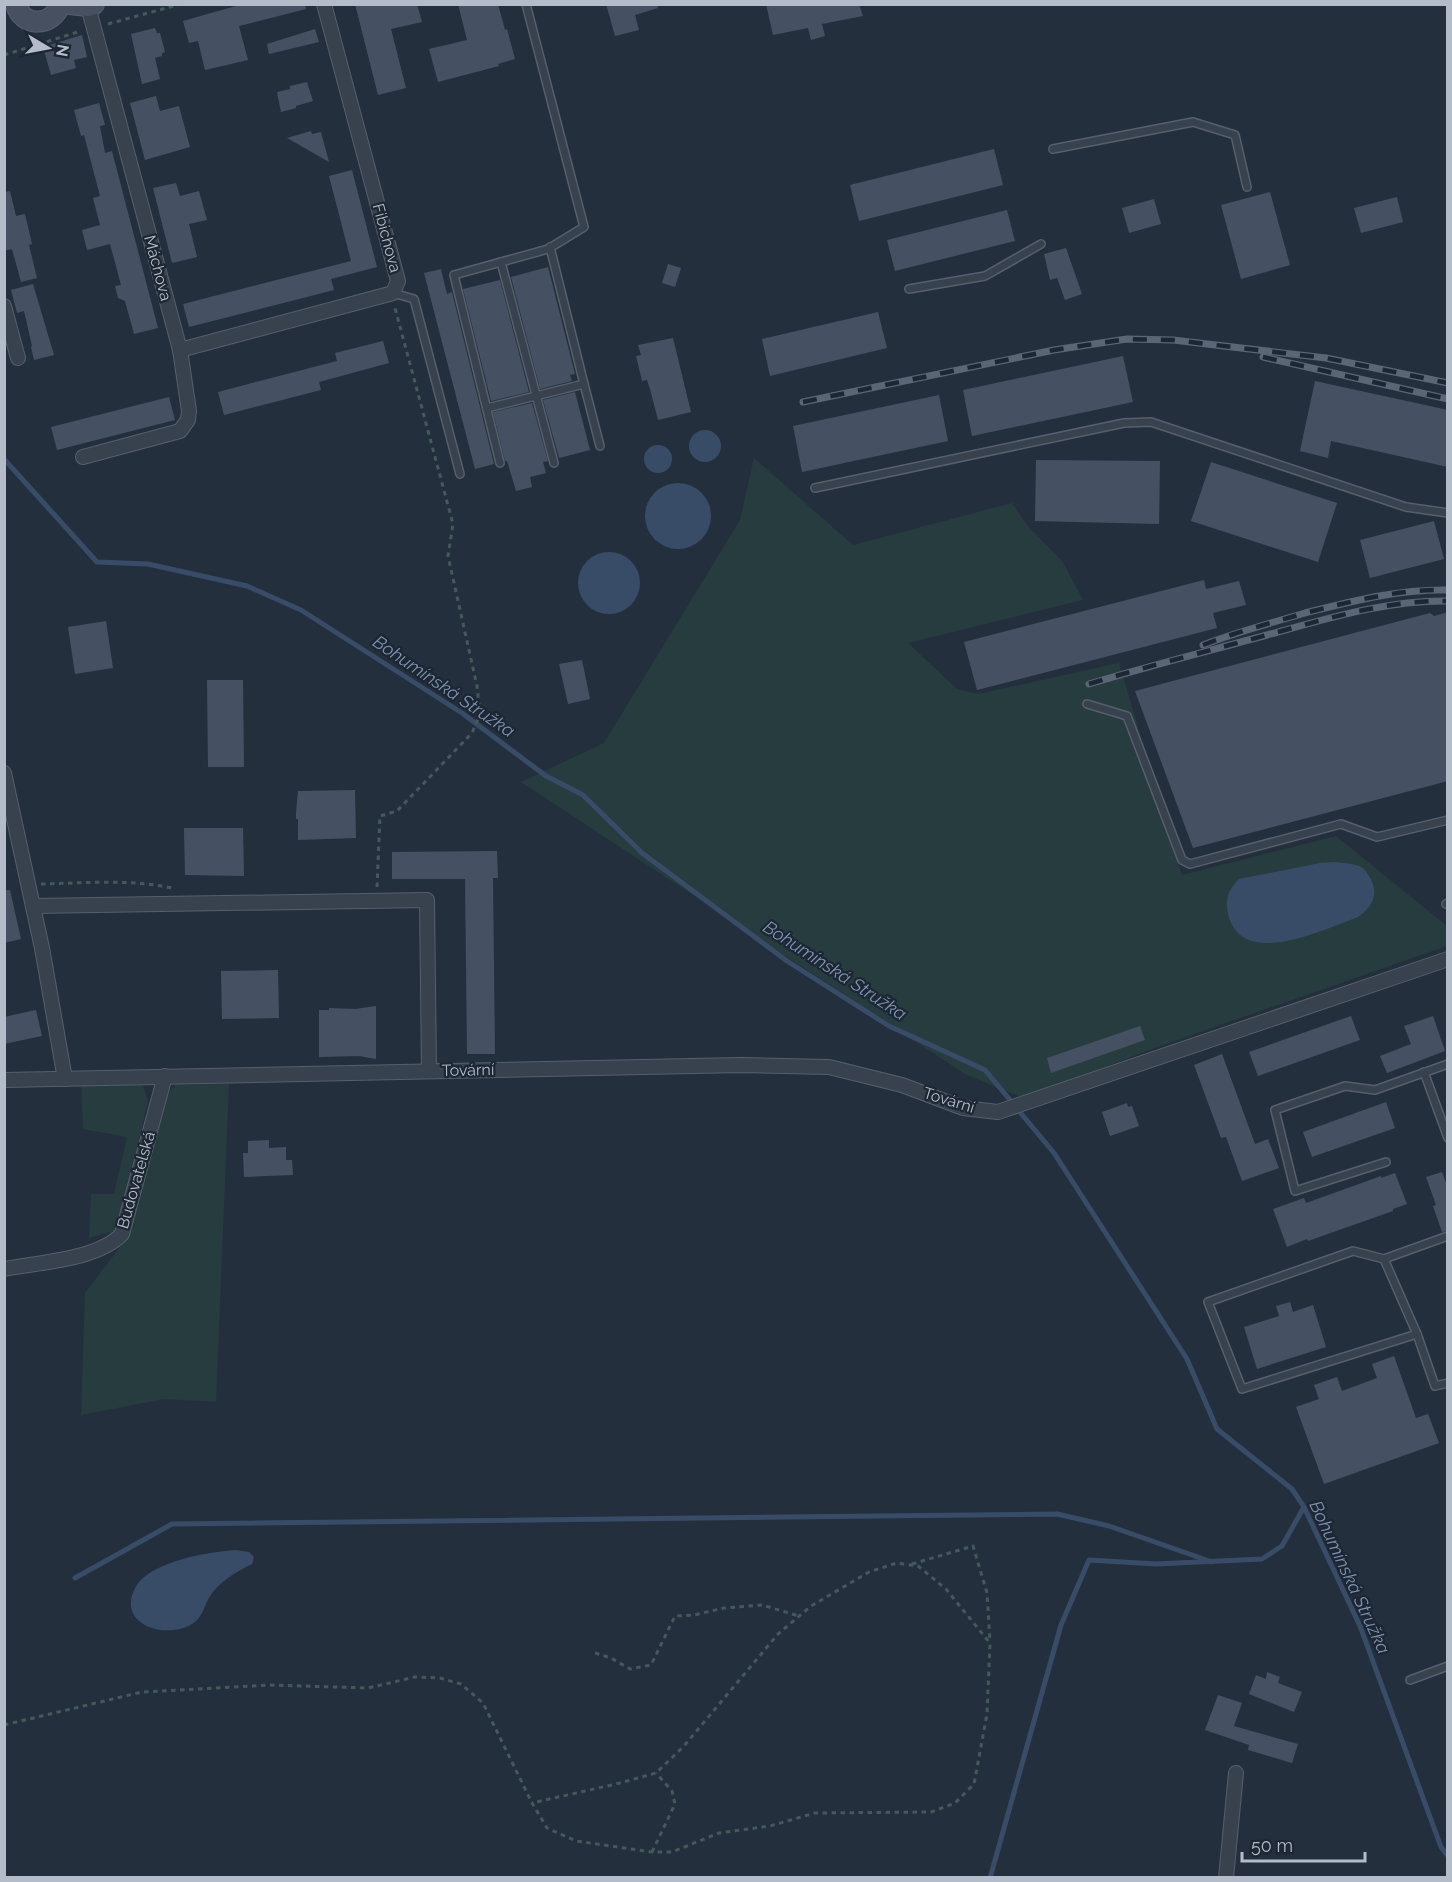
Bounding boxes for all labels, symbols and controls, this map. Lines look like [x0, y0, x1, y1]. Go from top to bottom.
north arrow [18, 18, 78, 78]
text: N [52, 43, 73, 58]
street label: Fibichova [369, 201, 405, 275]
street label: Máchova [140, 233, 176, 303]
water label: Bohumínská Stružka [369, 631, 519, 741]
water label: Bohumínská Stružka [760, 916, 911, 1024]
street label: Tovární [442, 1060, 495, 1080]
street label: Tovární [921, 1083, 977, 1117]
street label: Budovatelská [113, 1129, 159, 1231]
water label: Bohumínská Stružka [1305, 1497, 1395, 1657]
scale bar [1242, 1825, 1365, 1863]
text: 50 m [1251, 1835, 1293, 1856]

